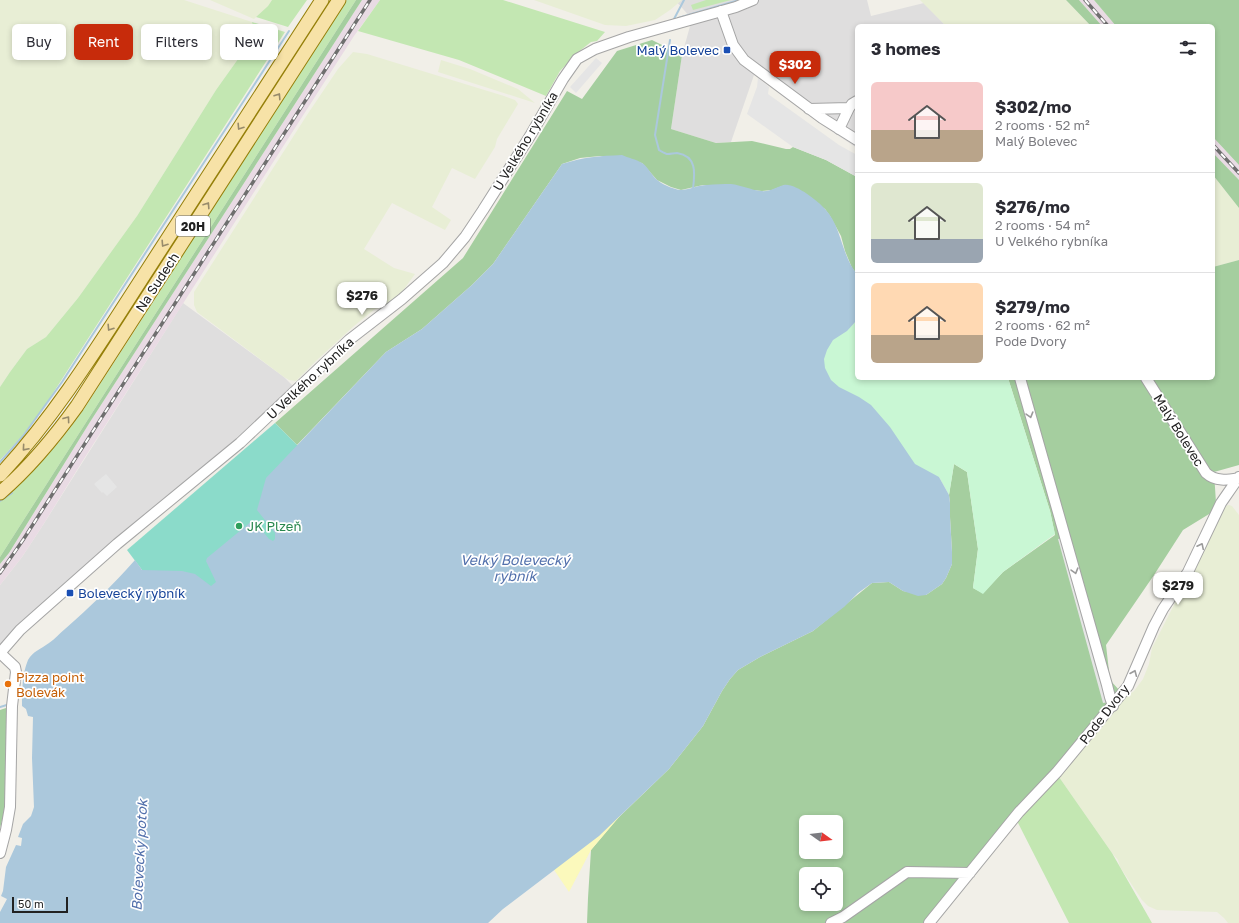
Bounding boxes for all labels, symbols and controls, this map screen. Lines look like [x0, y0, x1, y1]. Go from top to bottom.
chip: Buy [12, 24, 66, 60]
chip: Rent [74, 24, 133, 60]
chip: Filters [141, 24, 212, 60]
chip: New [220, 24, 278, 60]
icon: filters [1177, 37, 1199, 59]
text: 3 homes [871, 38, 941, 59]
place label: Malý Bolevec [637, 42, 719, 58]
marker: Malý Bolevec [722, 45, 732, 55]
pin: $302 [771, 51, 819, 85]
text: $302 [778, 56, 812, 72]
street label: U Velkého rybníka [489, 88, 561, 194]
one-way arrow [273, 93, 281, 100]
text: $302/mo [995, 96, 1071, 117]
icon: home [903, 98, 951, 146]
text: 2 rooms · 52 m² [995, 117, 1090, 133]
one-way arrow [237, 123, 244, 130]
text: Malý Bolevec [995, 133, 1077, 149]
text: $276/mo [995, 196, 1070, 217]
icon: home [903, 199, 951, 247]
one-way arrow [203, 202, 210, 209]
road number: 20H [176, 216, 210, 236]
text: 2 rooms · 54 m² [995, 217, 1090, 233]
text: U Velkého rybníka [995, 233, 1108, 249]
one-way arrow [161, 240, 169, 247]
street label: Na Sudech [132, 249, 182, 315]
pin: $276 [338, 282, 386, 316]
text: $276 [346, 287, 378, 303]
text: $279/mo [995, 296, 1070, 317]
icon: home [903, 299, 951, 347]
text: 2 rooms · 62 m² [995, 317, 1090, 333]
one-way arrow [107, 324, 115, 331]
text: Pode Dvory [995, 333, 1067, 349]
street label: U Velkého rybníka [263, 334, 357, 422]
street label: Malý Bolevec [1150, 391, 1208, 469]
one-way arrow [1025, 412, 1034, 419]
one-way arrow [62, 417, 69, 424]
one-way arrow [22, 443, 29, 450]
place label: JK Plzeň [247, 518, 301, 534]
marker: JK Plzeň [234, 521, 244, 531]
one-way arrow [1196, 543, 1204, 550]
water label: Velký Bolevecký rybník [460, 551, 572, 584]
one-way arrow [1070, 568, 1079, 575]
pin: $279 [1154, 572, 1202, 606]
text: $279 [1162, 577, 1194, 593]
place label: Bolevecký rybník [78, 585, 186, 601]
marker: Bolevecký rybník [65, 588, 75, 598]
place label: Pizza point Bolevák [16, 669, 84, 700]
one-way arrow [1129, 670, 1137, 677]
marker: Pizza point Bolevák [3, 679, 13, 689]
street label: Pode Dvory [1076, 680, 1133, 747]
water label: Bolevecký potok [128, 797, 151, 911]
north arrow [799, 815, 843, 859]
map controls [799, 815, 843, 911]
button: locate [799, 867, 843, 911]
scale bar [12, 895, 68, 914]
text: 50 m [18, 897, 44, 910]

